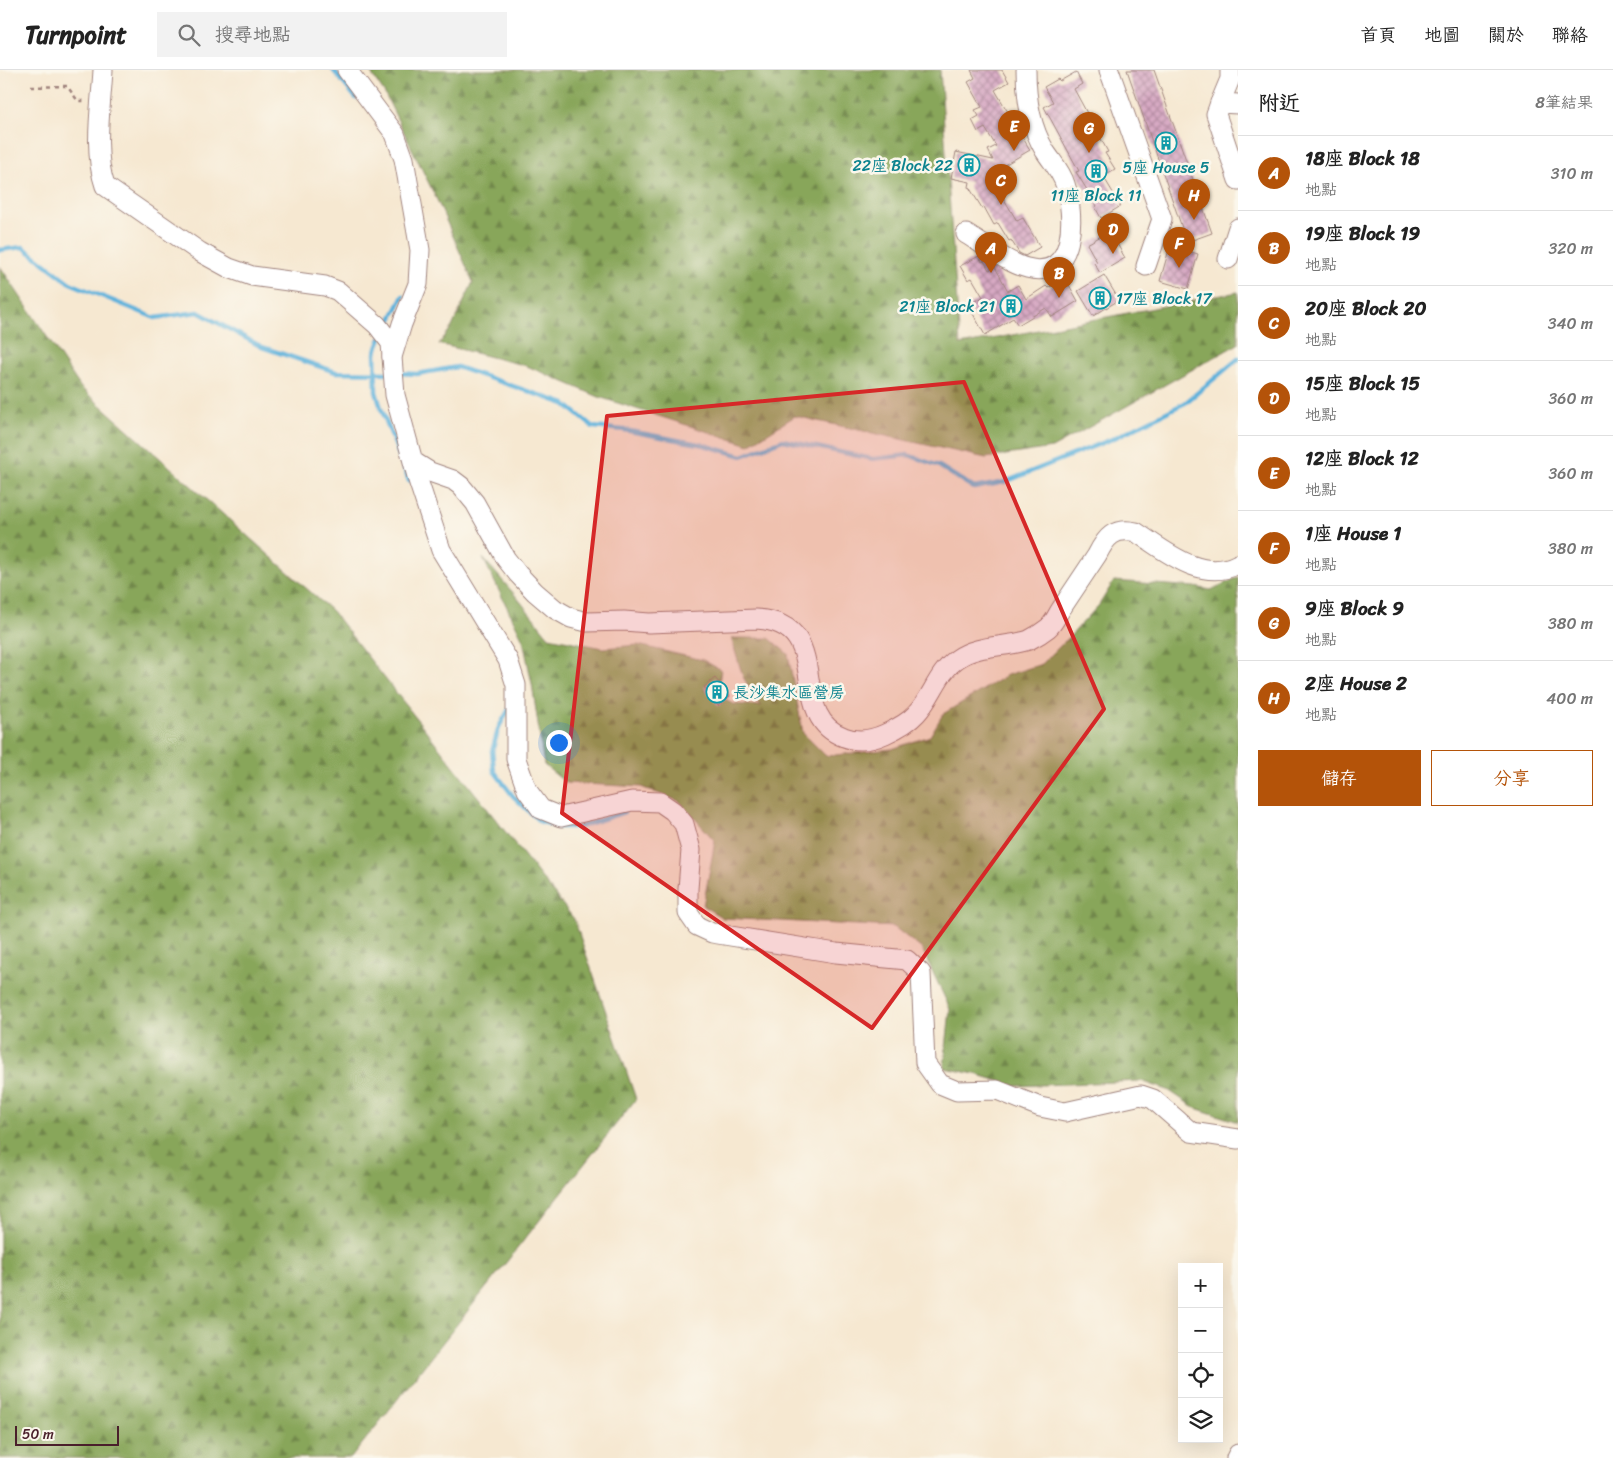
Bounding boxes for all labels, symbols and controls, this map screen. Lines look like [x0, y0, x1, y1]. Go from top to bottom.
search box [157, 12, 507, 57]
text: Turnpoint [25, 14, 127, 56]
text: 搜尋地點 [215, 18, 291, 51]
text: 首頁 [1360, 19, 1396, 51]
text: 地圖 [1424, 19, 1460, 51]
text: 關於 [1488, 19, 1524, 51]
text: 聯絡 [1552, 19, 1588, 51]
icon: search [175, 21, 203, 49]
text: 附近 [1258, 84, 1300, 122]
text: 8筆結果 [1535, 88, 1593, 117]
pin: E [998, 110, 1030, 151]
pin: G [1073, 112, 1105, 153]
building icon: 5座 House 5 [1154, 131, 1178, 155]
text: 18座 Block 18 [1305, 142, 1420, 175]
place label: 22座 Block 22 [852, 151, 953, 180]
building icon: 22座 Block 22 [957, 153, 981, 177]
place label: 5座 House 5 [1123, 153, 1210, 182]
building icon: 11座 Block 11 [1084, 159, 1108, 183]
text: A [1269, 159, 1279, 188]
text: 310 m [1551, 159, 1593, 188]
pin: C [985, 164, 1017, 205]
text: 地點 [1305, 175, 1337, 204]
pin: H [1178, 179, 1210, 220]
place label: 11座 Block 11 [1050, 181, 1142, 210]
pin: D [1097, 213, 1129, 254]
text: 19座 Block 19 [1305, 217, 1420, 250]
pin: F [1163, 227, 1195, 268]
pin: A [975, 232, 1007, 273]
text: B [1269, 234, 1279, 263]
text: 320 m [1548, 234, 1593, 263]
text: 地點 [1305, 250, 1337, 279]
pin: B [1043, 257, 1075, 298]
place label: 17座 Block 17 [1116, 284, 1212, 313]
building icon: 17座 Block 17 [1088, 286, 1112, 310]
place label: 21座 Block 21 [899, 292, 995, 321]
text: 20座 Block 20 [1305, 292, 1426, 325]
building icon: 21座 Block 21 [999, 294, 1023, 318]
text: C [1269, 309, 1279, 338]
text: 340 m [1548, 309, 1593, 338]
text: 地點 [1305, 325, 1337, 354]
text: 15座 Block 15 [1305, 367, 1420, 400]
text: D [1269, 384, 1279, 413]
text: 360 m [1549, 384, 1593, 413]
text: 地點 [1305, 400, 1337, 429]
text: 12座 Block 12 [1305, 442, 1419, 475]
text: E [1270, 459, 1278, 488]
text: 360 m [1549, 459, 1593, 488]
text: 地點 [1305, 475, 1337, 504]
text: 1座 House 1 [1305, 517, 1401, 550]
text: F [1270, 534, 1278, 563]
text: 380 m [1548, 534, 1593, 563]
text: 地點 [1305, 550, 1337, 579]
text: 9座 Block 9 [1305, 592, 1404, 625]
text: G [1269, 609, 1279, 638]
text: 380 m [1548, 609, 1593, 638]
text: 地點 [1305, 625, 1337, 654]
text: 2座 House 2 [1305, 667, 1407, 700]
place label: 長沙集水區營房 [733, 678, 845, 707]
building icon: 長沙集水區營房 [705, 680, 729, 704]
text: H [1268, 684, 1280, 713]
text: 400 m [1546, 684, 1593, 713]
text: 地點 [1305, 700, 1337, 729]
your location [546, 730, 572, 756]
button: 儲存 [1258, 750, 1421, 806]
button: 分享 [1431, 750, 1593, 806]
map controls [1178, 1263, 1223, 1443]
button: + [1178, 1263, 1223, 1308]
button: − [1178, 1308, 1223, 1353]
button: locate [1178, 1353, 1223, 1398]
button: layers [1178, 1398, 1223, 1443]
text: 50 m [22, 1422, 54, 1447]
scale bar [15, 1423, 119, 1446]

